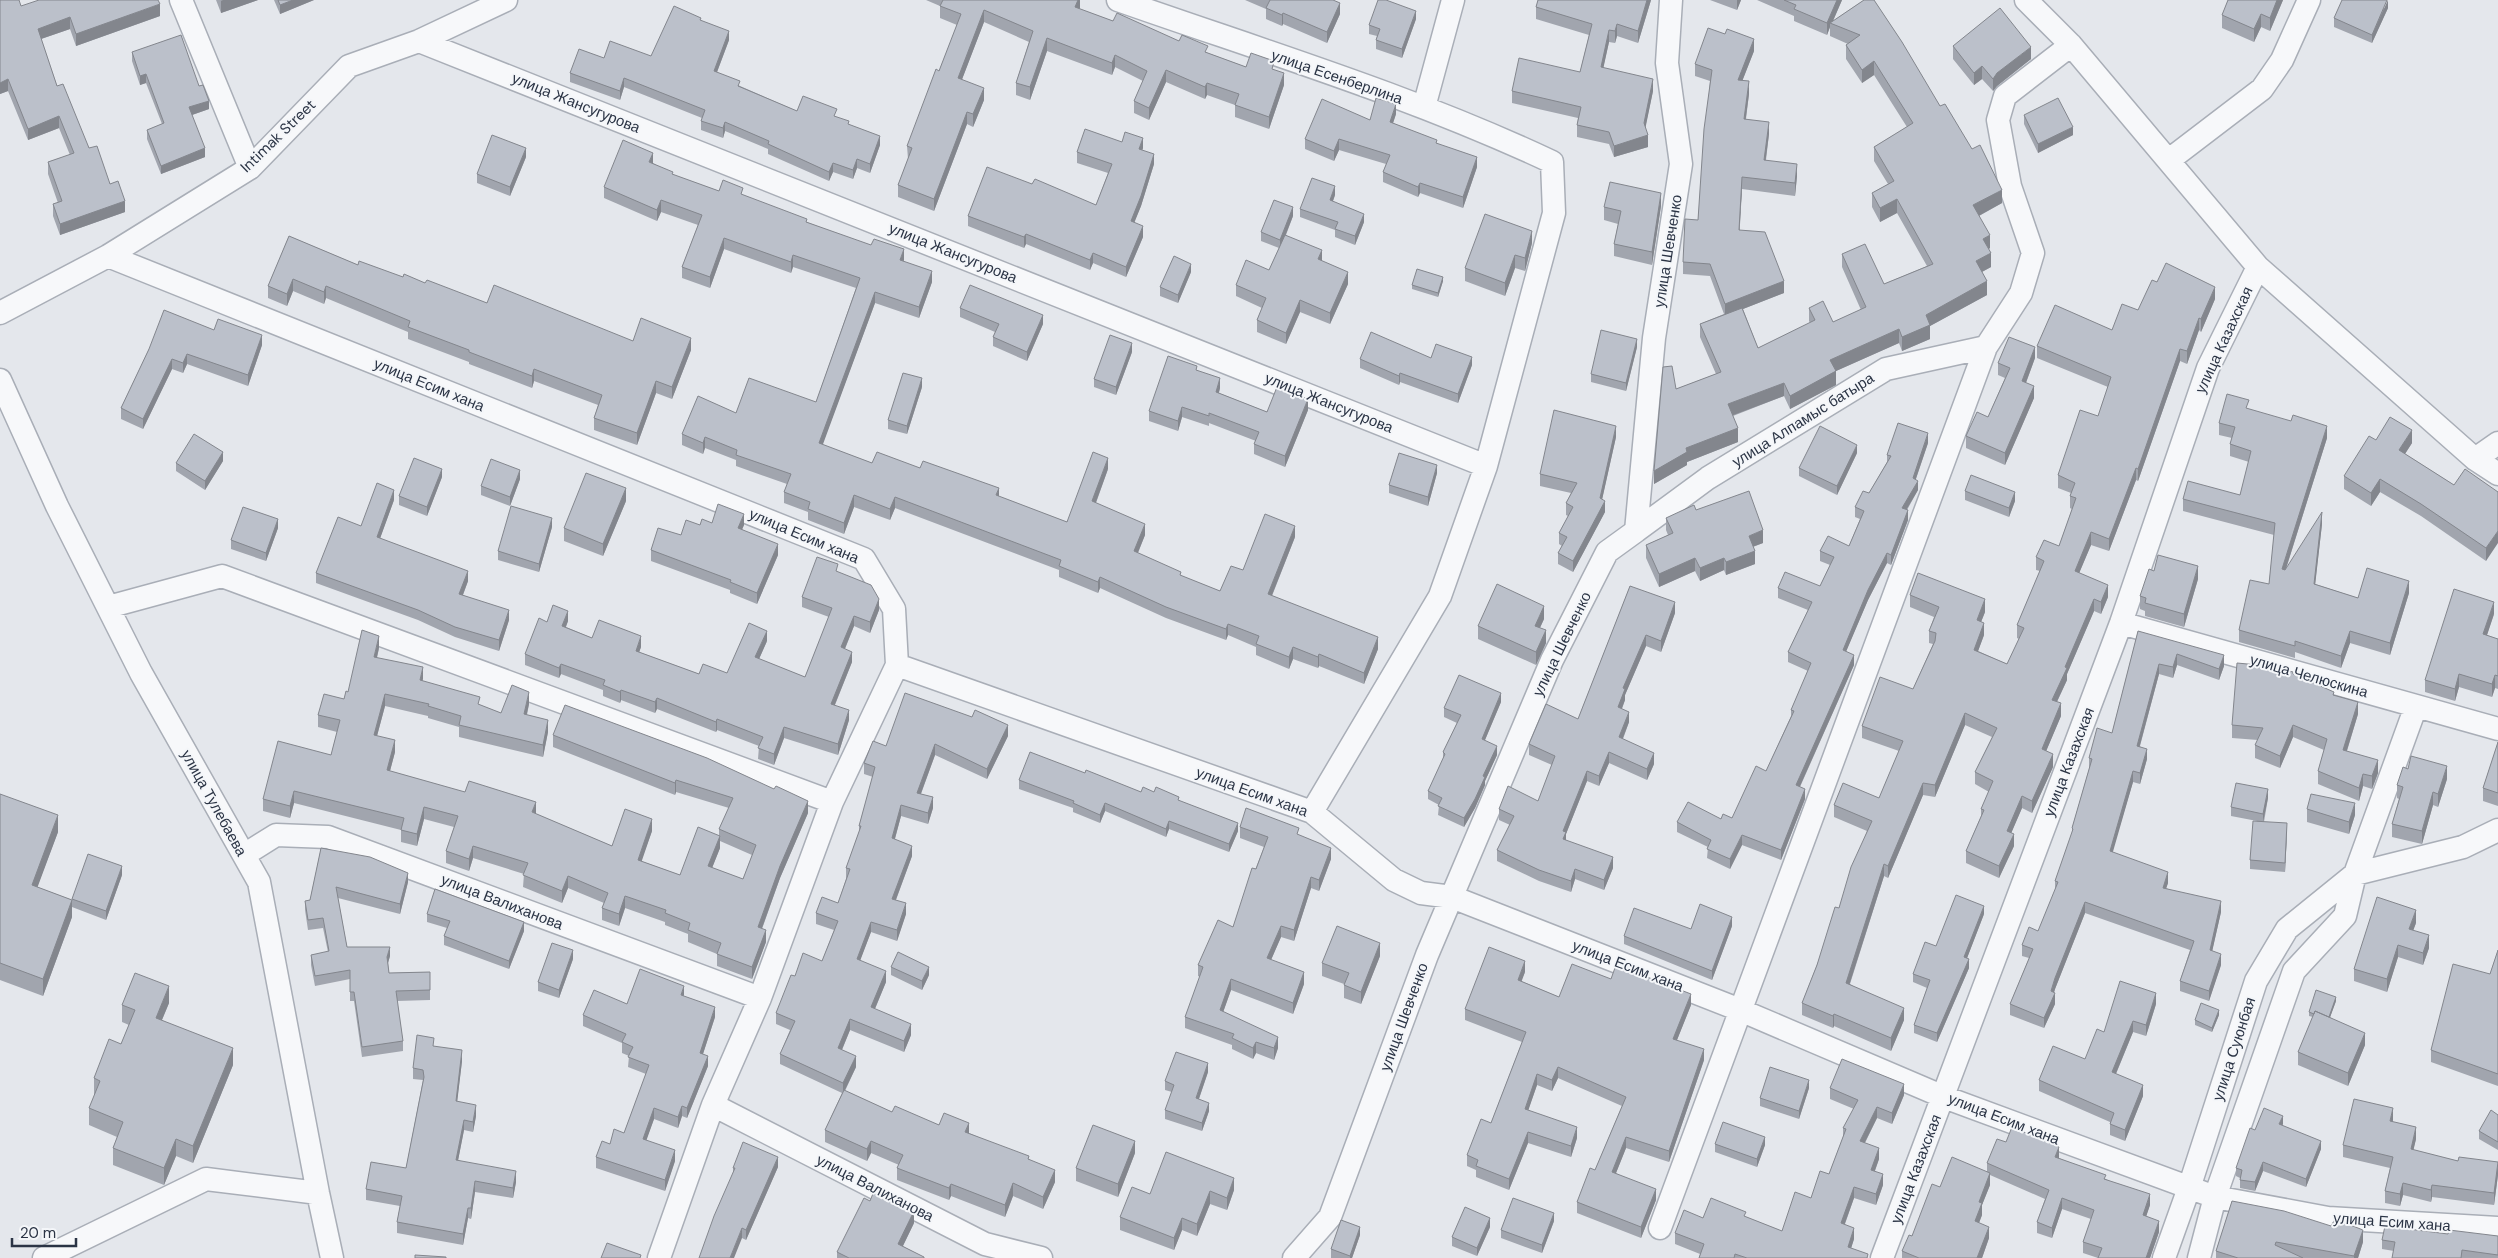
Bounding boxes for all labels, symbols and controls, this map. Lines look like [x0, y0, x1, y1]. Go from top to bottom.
street label: улица Есенберлина [1269, 45, 1406, 109]
street label: улица Жансугурова [509, 68, 644, 138]
street label: Intimak Street [236, 95, 320, 177]
street label: улица Шевченко [1649, 193, 1687, 309]
street label: улица Жансугурова [886, 218, 1021, 288]
street label: улица Казахская [2191, 283, 2257, 397]
street label: улица Есим хана [371, 354, 488, 417]
street label: улица Жансугурова [1262, 368, 1397, 438]
street label: улица Алпамыс батыра [1728, 368, 1878, 472]
street label: улица Есим хана [746, 504, 863, 568]
street label: улица Шевченко [1528, 588, 1596, 700]
street label: улица Челюскина [2248, 650, 2371, 703]
street label: улица Казахская [2039, 704, 2099, 820]
street label: улица Тулебаева [176, 746, 252, 860]
street label: улица Есим хана [1193, 763, 1311, 822]
street label: улица Валиханова [438, 870, 566, 935]
street label: улица Есим хана [1570, 936, 1687, 997]
street label: улица Шевченко [1375, 960, 1433, 1074]
street label: улица Суюнбая [2208, 995, 2260, 1103]
street label: улица Есим хана [1946, 1089, 2063, 1150]
street label: улица Казахская [1886, 1111, 1946, 1227]
street label: улица Валиханова [813, 1150, 938, 1227]
street label: улица Есим хана [2333, 1208, 2452, 1236]
scale bar [12, 1216, 76, 1248]
text: 20 m [20, 1223, 56, 1243]

